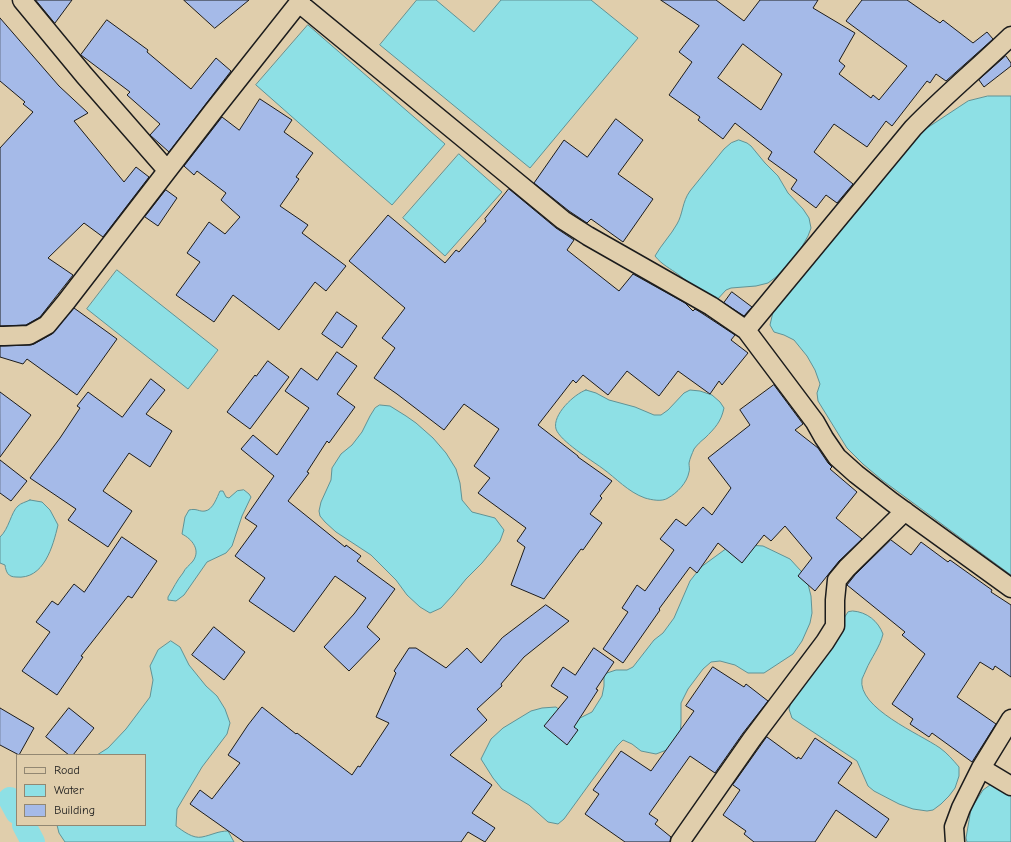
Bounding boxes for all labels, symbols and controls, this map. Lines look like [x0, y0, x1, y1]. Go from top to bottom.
legend [16, 754, 146, 826]
text: Road [54, 763, 80, 777]
text: Water [54, 783, 84, 797]
text: Building [54, 803, 95, 817]

